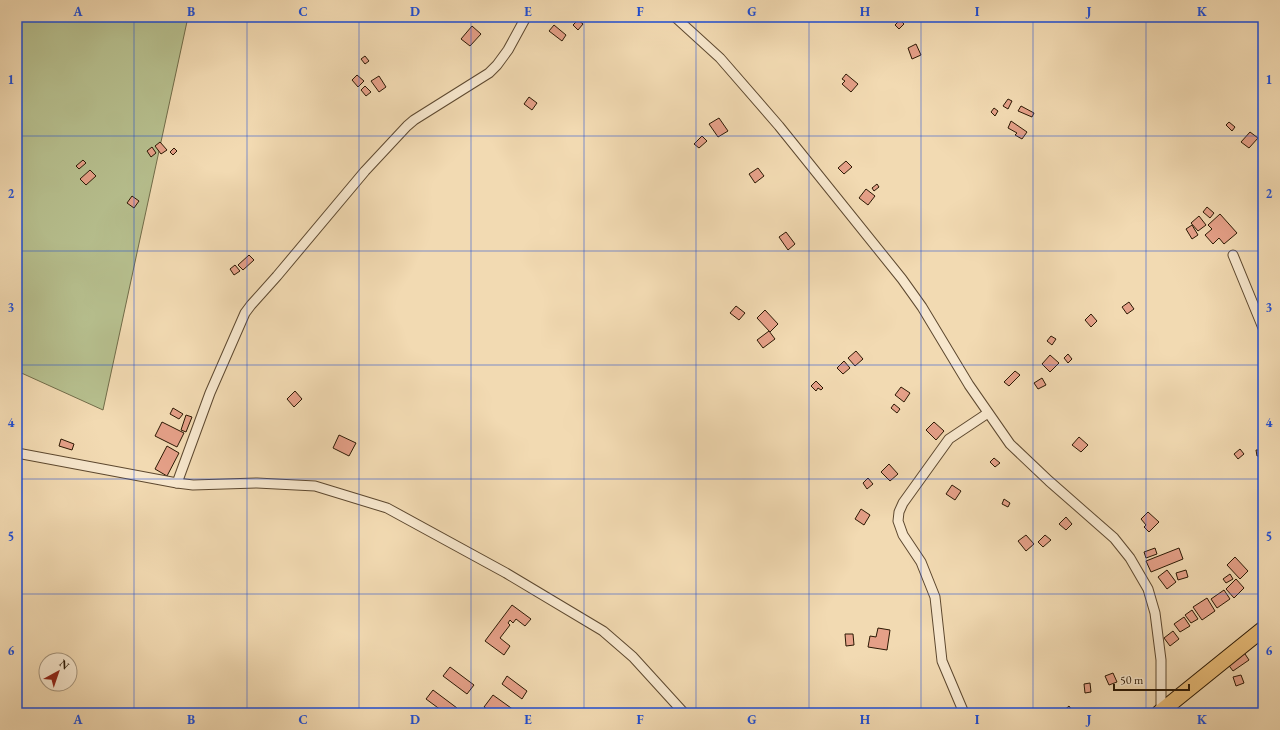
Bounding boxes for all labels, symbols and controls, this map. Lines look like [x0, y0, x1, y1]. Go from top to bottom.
text: A [72, 3, 83, 20]
text: B [187, 3, 195, 20]
text: C [298, 3, 308, 20]
text: D [410, 3, 420, 20]
text: E [524, 3, 532, 20]
text: F [636, 3, 644, 20]
text: G [747, 3, 757, 20]
text: H [860, 3, 871, 20]
text: I [975, 3, 980, 20]
text: J [1085, 3, 1092, 20]
text: K [1197, 3, 1208, 20]
text: 1 [8, 71, 15, 88]
text: 1 [1266, 71, 1273, 88]
text: 2 [8, 185, 15, 202]
text: 2 [1266, 185, 1273, 202]
text: 3 [8, 299, 15, 316]
text: 3 [1266, 299, 1273, 316]
text: 4 [8, 414, 15, 431]
text: 4 [1266, 414, 1273, 431]
text: 5 [8, 528, 14, 545]
text: 5 [1266, 528, 1272, 545]
text: 6 [8, 642, 15, 659]
text: 6 [1266, 642, 1273, 659]
north arrow [38, 652, 78, 692]
text: N [57, 656, 72, 673]
scale bar [1114, 666, 1189, 692]
text: 50 m [1120, 672, 1144, 688]
text: A [72, 711, 83, 728]
text: B [187, 711, 195, 728]
text: C [298, 711, 308, 728]
text: D [410, 711, 420, 728]
text: E [524, 711, 532, 728]
text: F [636, 711, 644, 728]
text: G [747, 711, 757, 728]
text: H [860, 711, 871, 728]
text: I [975, 711, 980, 728]
text: J [1085, 711, 1092, 728]
text: K [1197, 711, 1208, 728]

